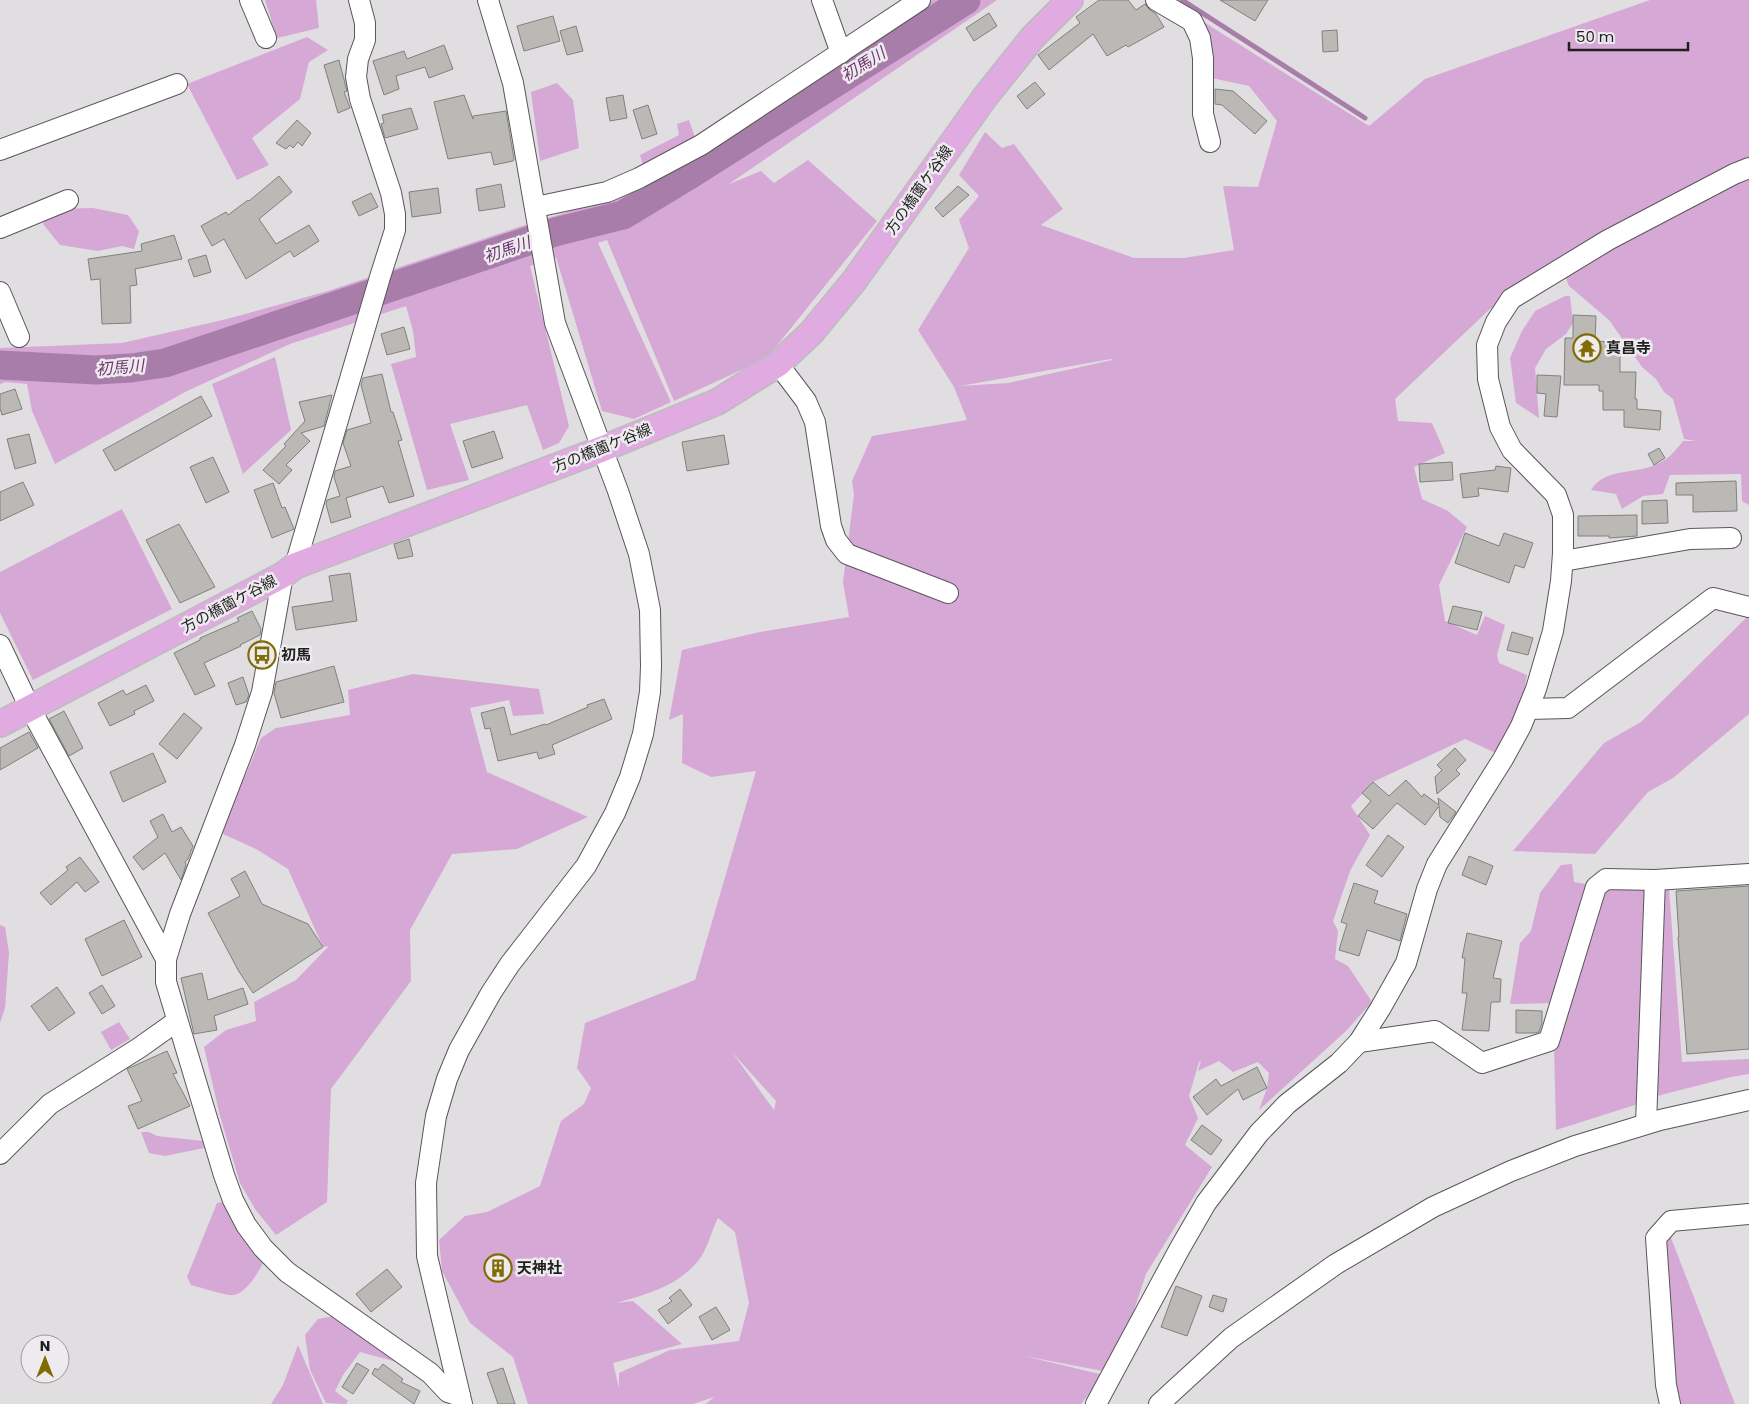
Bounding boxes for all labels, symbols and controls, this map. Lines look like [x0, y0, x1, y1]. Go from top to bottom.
scale bar [1569, 20, 1688, 52]
text: 50 m [1576, 26, 1614, 47]
water label: 初馬川 [837, 41, 891, 87]
street label: 方の橋薗ケ谷線 [880, 141, 957, 239]
water label: 初馬川 [481, 230, 535, 268]
temple icon: 真昌寺 [1572, 333, 1602, 363]
place label: 真昌寺 [1606, 337, 1651, 358]
water label: 初馬川 [95, 354, 147, 381]
street label: 方の橋薗ケ谷線 [549, 418, 654, 477]
street label: 方の橋薗ケ谷線 [177, 570, 280, 637]
bus stop icon: 初馬 [247, 640, 277, 670]
place label: 初馬 [281, 644, 311, 665]
building icon: 天神社 [483, 1253, 513, 1283]
place label: 天神社 [517, 1257, 562, 1278]
north arrow [20, 1334, 70, 1384]
text: N [40, 1336, 50, 1356]

